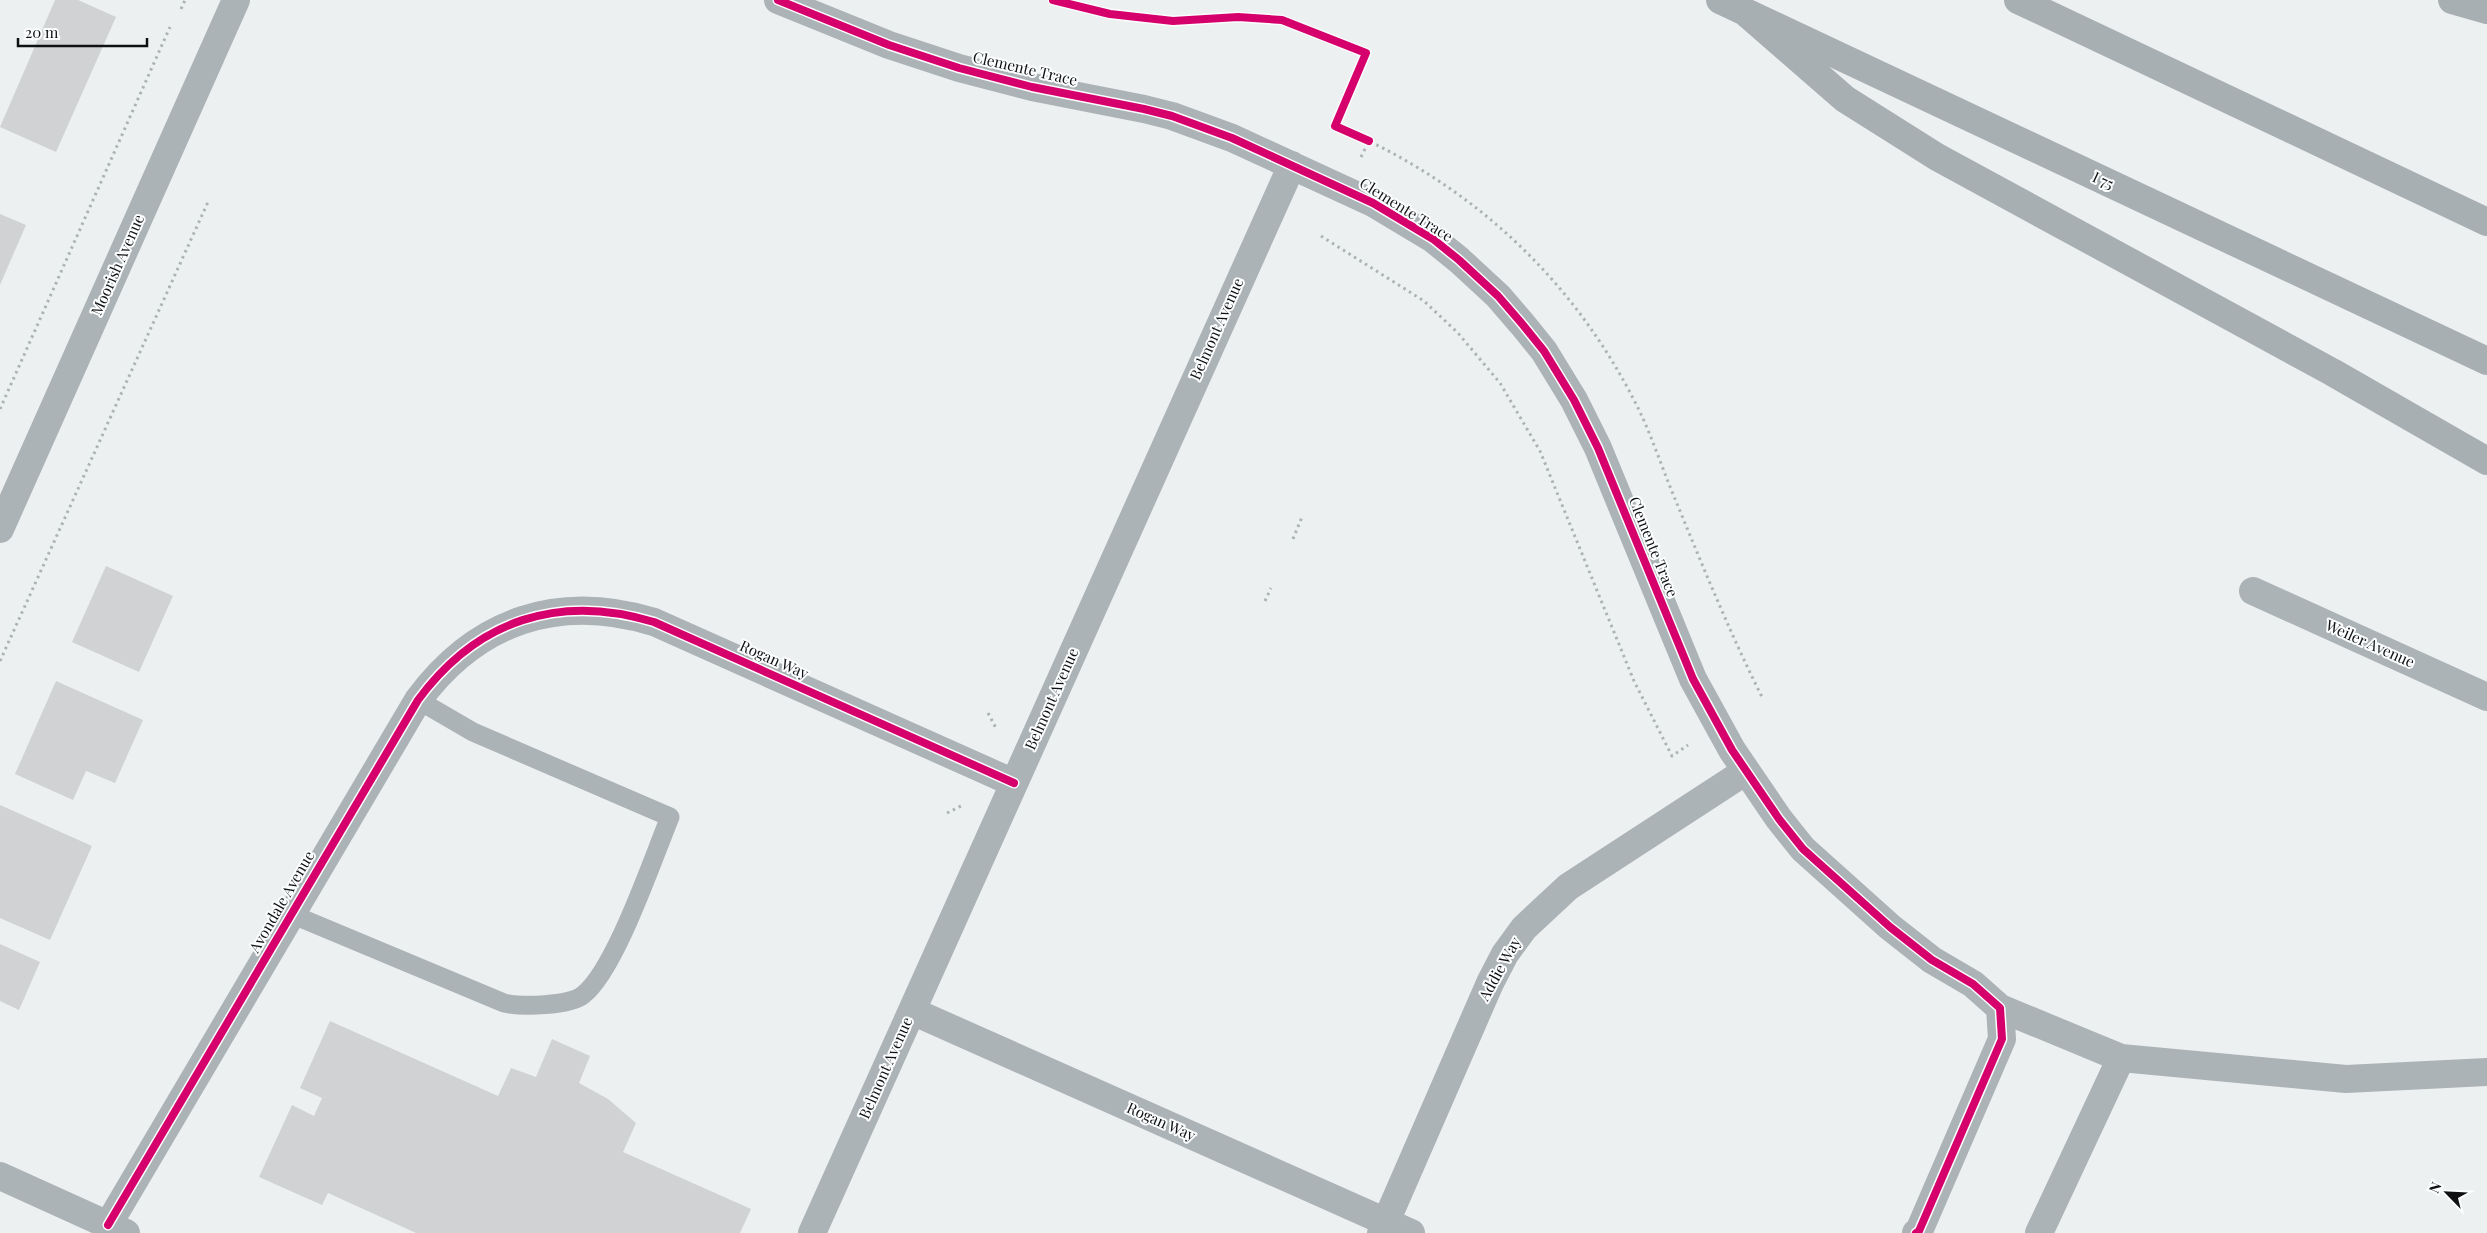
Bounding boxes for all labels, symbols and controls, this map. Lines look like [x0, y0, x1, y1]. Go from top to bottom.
scale bar [18, 15, 146, 47]
text: 20 m [25, 22, 59, 42]
street label: Clemente Trace [971, 46, 1079, 90]
street label: I 75 [2090, 167, 2117, 194]
street label: Clemente Trace [1356, 172, 1457, 246]
street label: Moorish Avenue [86, 211, 148, 318]
street label: Belmont Avenue [1185, 275, 1247, 383]
street label: Clemente Trace [1625, 493, 1683, 600]
street label: Weiler Avenue [2322, 614, 2418, 672]
street label: Rogan Way [737, 635, 812, 683]
street label: Belmont Avenue [1020, 645, 1082, 753]
street label: Avondale Avenue [243, 847, 318, 957]
street label: Addie Way [1473, 933, 1525, 1005]
street label: Belmont Avenue [854, 1014, 916, 1122]
street label: Rogan Way [1124, 1097, 1199, 1145]
north arrow [2422, 1168, 2472, 1218]
text: N [2424, 1179, 2445, 1196]

